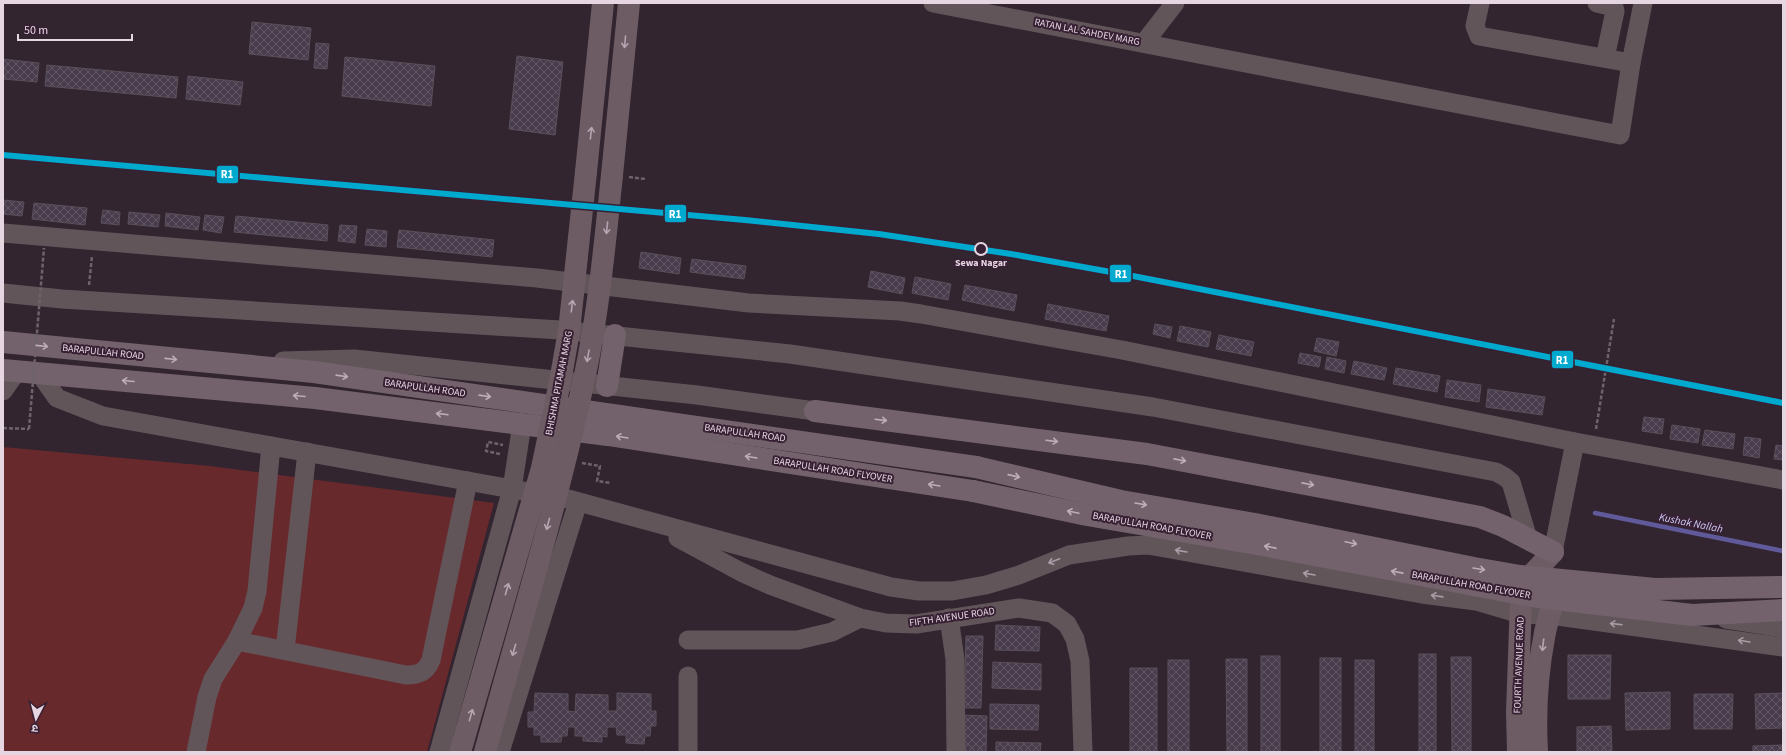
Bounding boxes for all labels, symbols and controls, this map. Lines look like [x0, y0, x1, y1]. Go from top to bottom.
street label: RATAN LAL SAHDEV MARG [1033, 15, 1141, 49]
scale bar [18, 16, 132, 42]
text: 50 m [24, 22, 48, 39]
one-way arrow [622, 35, 629, 48]
one-way arrow [587, 127, 594, 140]
line badge: R1 [216, 165, 239, 184]
text: R1 [221, 167, 233, 182]
line badge: R1 [664, 204, 687, 223]
text: R1 [669, 207, 681, 222]
one-way arrow [603, 221, 610, 234]
marker: Sewa Nagar [974, 242, 988, 256]
place label: Sewa Nagar [955, 256, 1007, 270]
line badge: R1 [1109, 264, 1132, 283]
text: R1 [1115, 267, 1127, 282]
one-way arrow [568, 300, 576, 313]
street label: BHISHMA PITAMAH MARG [542, 330, 576, 436]
street label: BARAPULLAH ROAD [61, 341, 145, 363]
one-way arrow [35, 342, 48, 350]
one-way arrow [584, 349, 592, 362]
line badge: R1 [1551, 350, 1574, 369]
text: R1 [1556, 353, 1568, 368]
one-way arrow [164, 355, 177, 362]
one-way arrow [335, 372, 348, 380]
street label: BARAPULLAH ROAD [383, 375, 467, 401]
one-way arrow [122, 378, 135, 385]
one-way arrow [478, 392, 491, 400]
one-way arrow [293, 393, 306, 400]
one-way arrow [436, 410, 449, 418]
one-way arrow [874, 416, 887, 424]
street label: BARAPULLAH ROAD [703, 420, 787, 446]
one-way arrow [616, 433, 629, 441]
one-way arrow [1045, 437, 1058, 445]
one-way arrow [744, 453, 757, 461]
street label: BARAPULLAH ROAD FLYOVER [772, 454, 894, 486]
one-way arrow [1173, 457, 1186, 465]
one-way arrow [1007, 472, 1020, 480]
one-way arrow [928, 481, 941, 489]
one-way arrow [1301, 481, 1314, 489]
one-way arrow [1134, 500, 1147, 508]
one-way arrow [1067, 508, 1080, 516]
street label: BARAPULLAH ROAD FLYOVER [1092, 509, 1213, 543]
water label: Kushak Nallah [1658, 509, 1725, 537]
one-way arrow [544, 518, 552, 531]
one-way arrow [1344, 540, 1357, 548]
one-way arrow [1264, 543, 1277, 551]
one-way arrow [1175, 547, 1188, 555]
one-way arrow [1048, 558, 1060, 566]
one-way arrow [1472, 565, 1485, 573]
one-way arrow [1391, 567, 1404, 575]
street label: BARAPULLAH ROAD FLYOVER [1411, 568, 1532, 602]
one-way arrow [1303, 569, 1316, 577]
one-way arrow [504, 583, 511, 596]
one-way arrow [1431, 592, 1444, 600]
street label: FIFTH AVENUE ROAD [908, 604, 996, 630]
street label: FOURTH AVENUE ROAD [1510, 616, 1528, 714]
one-way arrow [1610, 620, 1623, 628]
one-way arrow [1738, 637, 1751, 645]
one-way arrow [1539, 638, 1547, 651]
one-way arrow [510, 643, 517, 656]
north arrow [16, 699, 56, 739]
one-way arrow [468, 708, 475, 721]
text: उ [30, 721, 39, 736]

